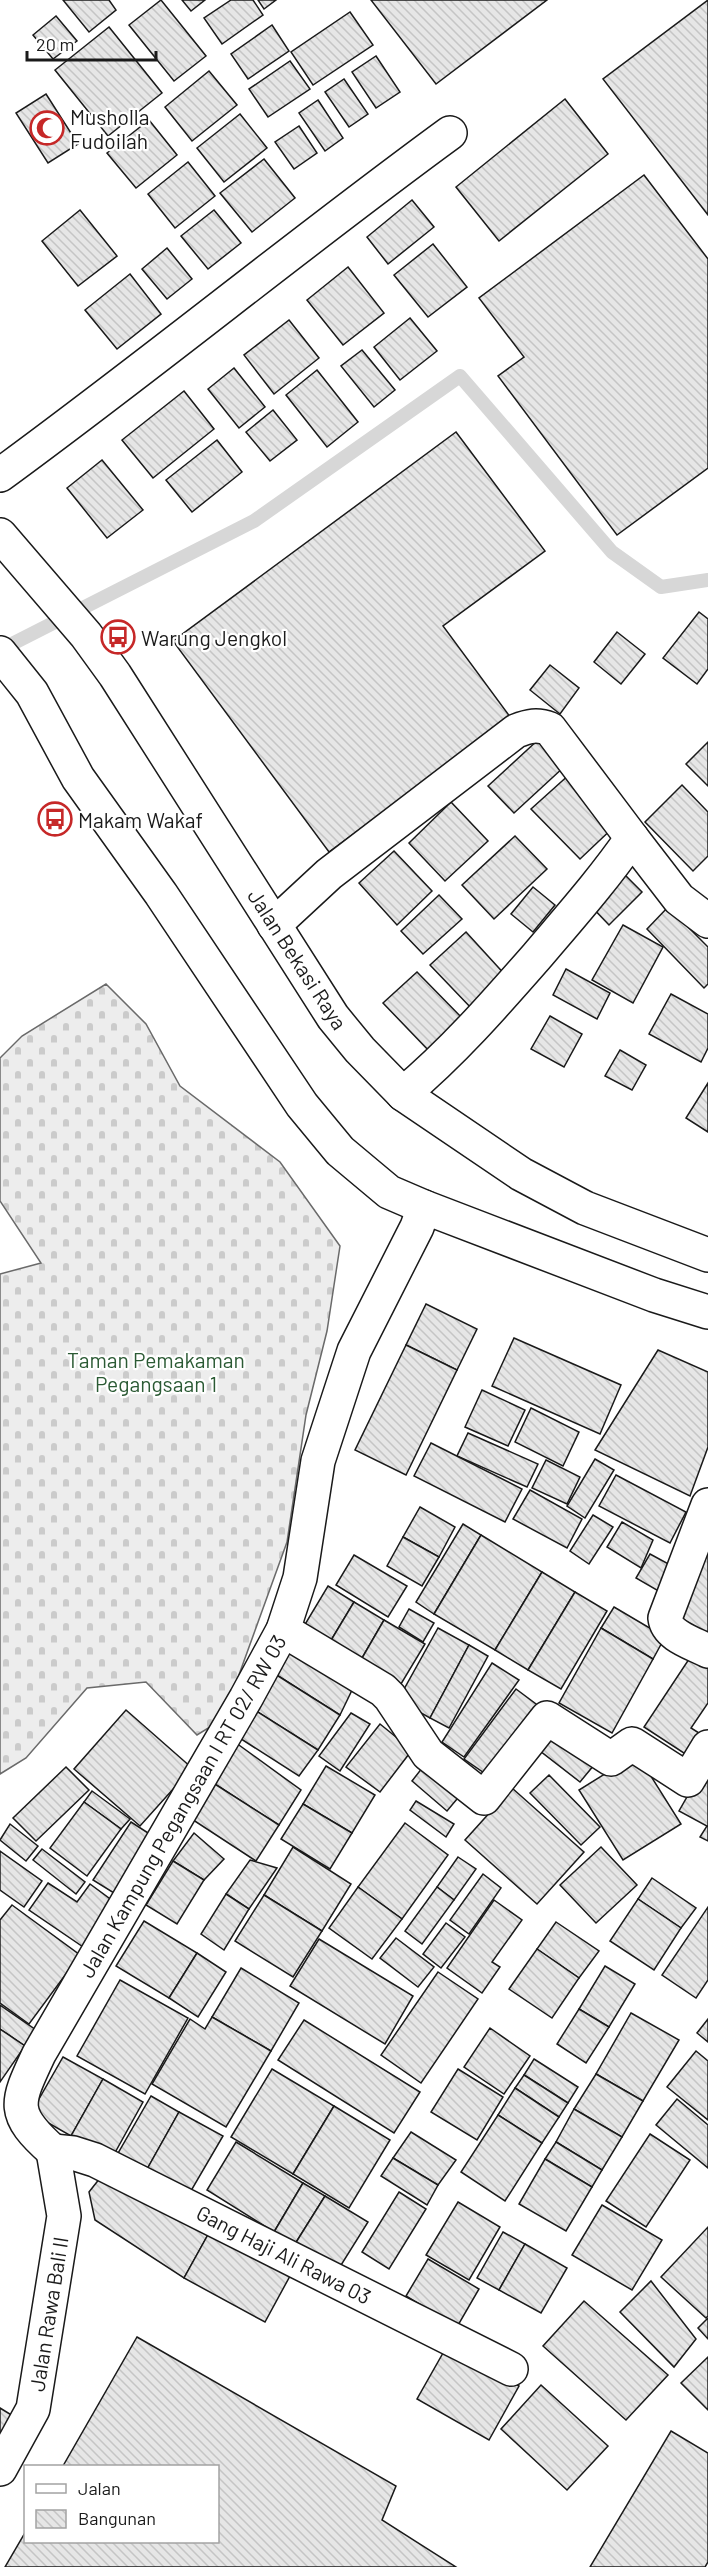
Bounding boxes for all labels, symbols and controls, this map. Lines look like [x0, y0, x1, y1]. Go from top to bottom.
scale bar [27, 24, 156, 62]
text: 20 m [36, 33, 74, 55]
place label: Musholla Fudoilah [70, 104, 149, 153]
mosque icon: Musholla Fudoilah [29, 110, 65, 146]
bus stop icon: Warung Jengkol [100, 619, 136, 655]
place label: Warung Jengkol [141, 625, 287, 650]
bus stop icon: Makam Wakaf [37, 801, 73, 837]
place label: Makam Wakaf [78, 807, 203, 832]
street label: Jalan Bekasi Raya [243, 884, 353, 1034]
park label: Taman Pemakaman Pegangsaan 1 [67, 1347, 245, 1396]
street label: Jalan Kampung Pegangsaan I RT 02/ RW 03 [73, 1630, 291, 1982]
street label: Gang Haji Ali Rawa 03 [193, 2199, 375, 2309]
street label: Jalan Rawa Bali II [23, 2235, 73, 2393]
legend [24, 2465, 219, 2543]
text: Jalan [78, 2477, 121, 2499]
text: Bangunan [78, 2507, 156, 2529]

